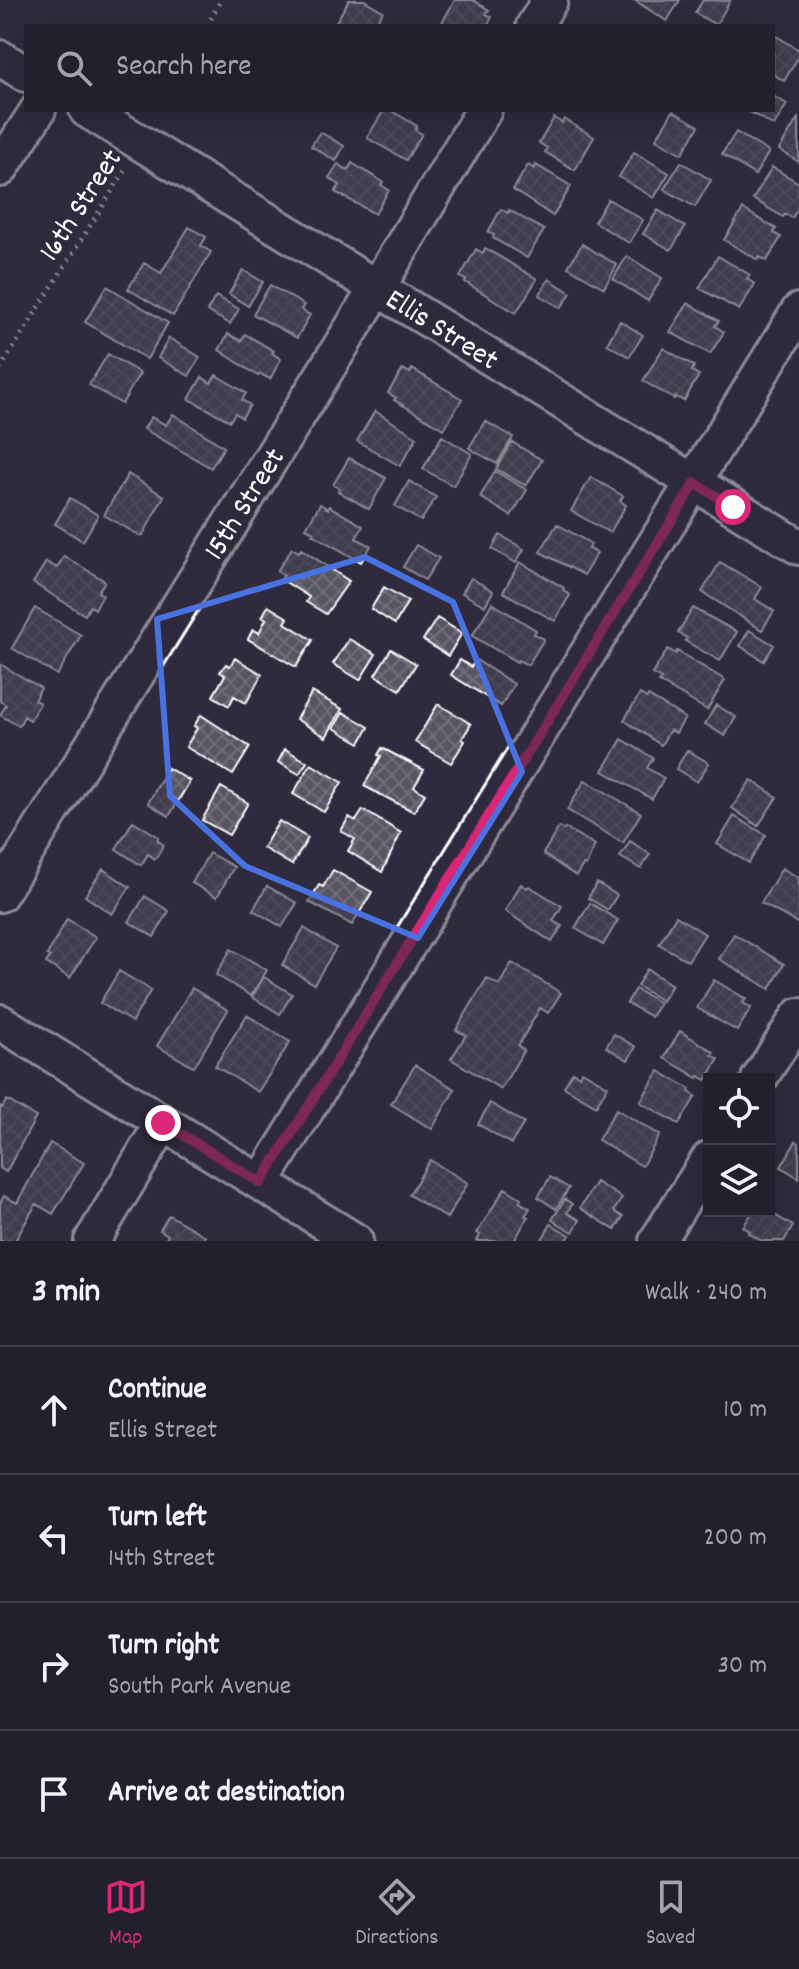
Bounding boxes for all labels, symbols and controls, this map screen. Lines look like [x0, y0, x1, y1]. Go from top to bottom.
search box [24, 24, 775, 112]
icon: search [52, 46, 96, 90]
text: Search here [116, 47, 252, 90]
street label: 16th Street [30, 142, 135, 271]
street label: Ellis Street [376, 280, 505, 383]
street label: 15th Street [195, 441, 298, 570]
route start [715, 489, 751, 525]
map controls [703, 1073, 775, 1217]
button: locate [703, 1073, 775, 1145]
route end [145, 1105, 181, 1141]
button: layers [703, 1145, 775, 1217]
text: 3 min [32, 1269, 100, 1318]
text: Walk · 240 m [645, 1275, 767, 1312]
text: Continue [108, 1370, 207, 1413]
icon: ahead [32, 1388, 76, 1432]
text: 10 m [723, 1392, 767, 1429]
text: Ellis Street [108, 1413, 217, 1450]
text: Turn left [108, 1498, 207, 1541]
icon: left [32, 1516, 76, 1560]
text: 200 m [703, 1520, 767, 1557]
text: 14th Street [108, 1541, 215, 1578]
text: Turn right [108, 1626, 219, 1669]
icon: right [32, 1644, 76, 1688]
text: 30 m [717, 1648, 767, 1685]
text: South Park Avenue [108, 1669, 291, 1706]
icon: arrive [32, 1772, 76, 1816]
text: Arrive at destination [108, 1773, 345, 1816]
tab: Map [104, 1875, 148, 1954]
tab: Directions [355, 1875, 439, 1954]
tab: Saved [646, 1875, 695, 1954]

